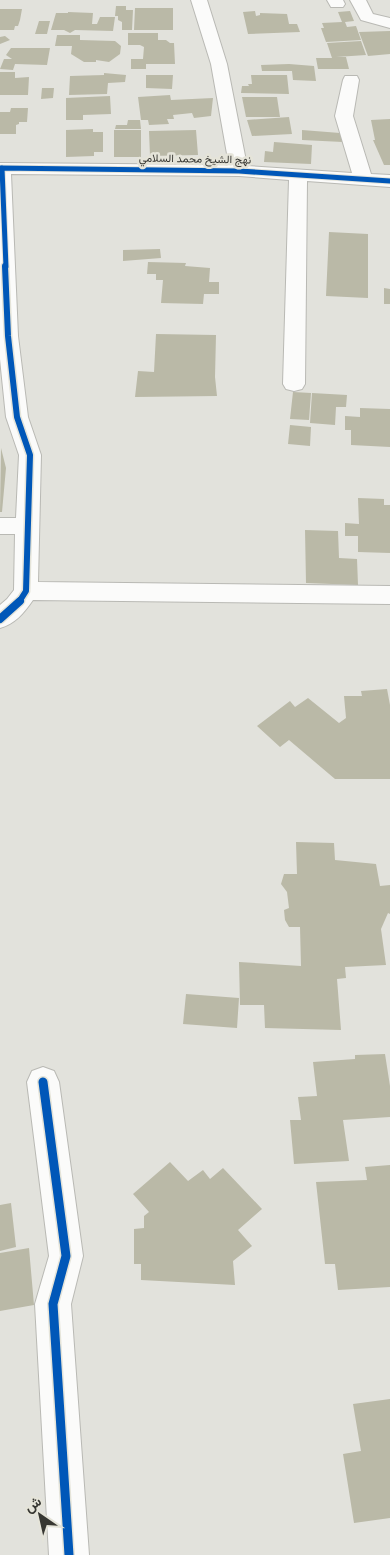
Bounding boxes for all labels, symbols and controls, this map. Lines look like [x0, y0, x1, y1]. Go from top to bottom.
street label: نهج الشيخ محمد السلامي [139, 151, 251, 169]
north arrow [15, 1490, 65, 1540]
text: ش [21, 1492, 45, 1517]

